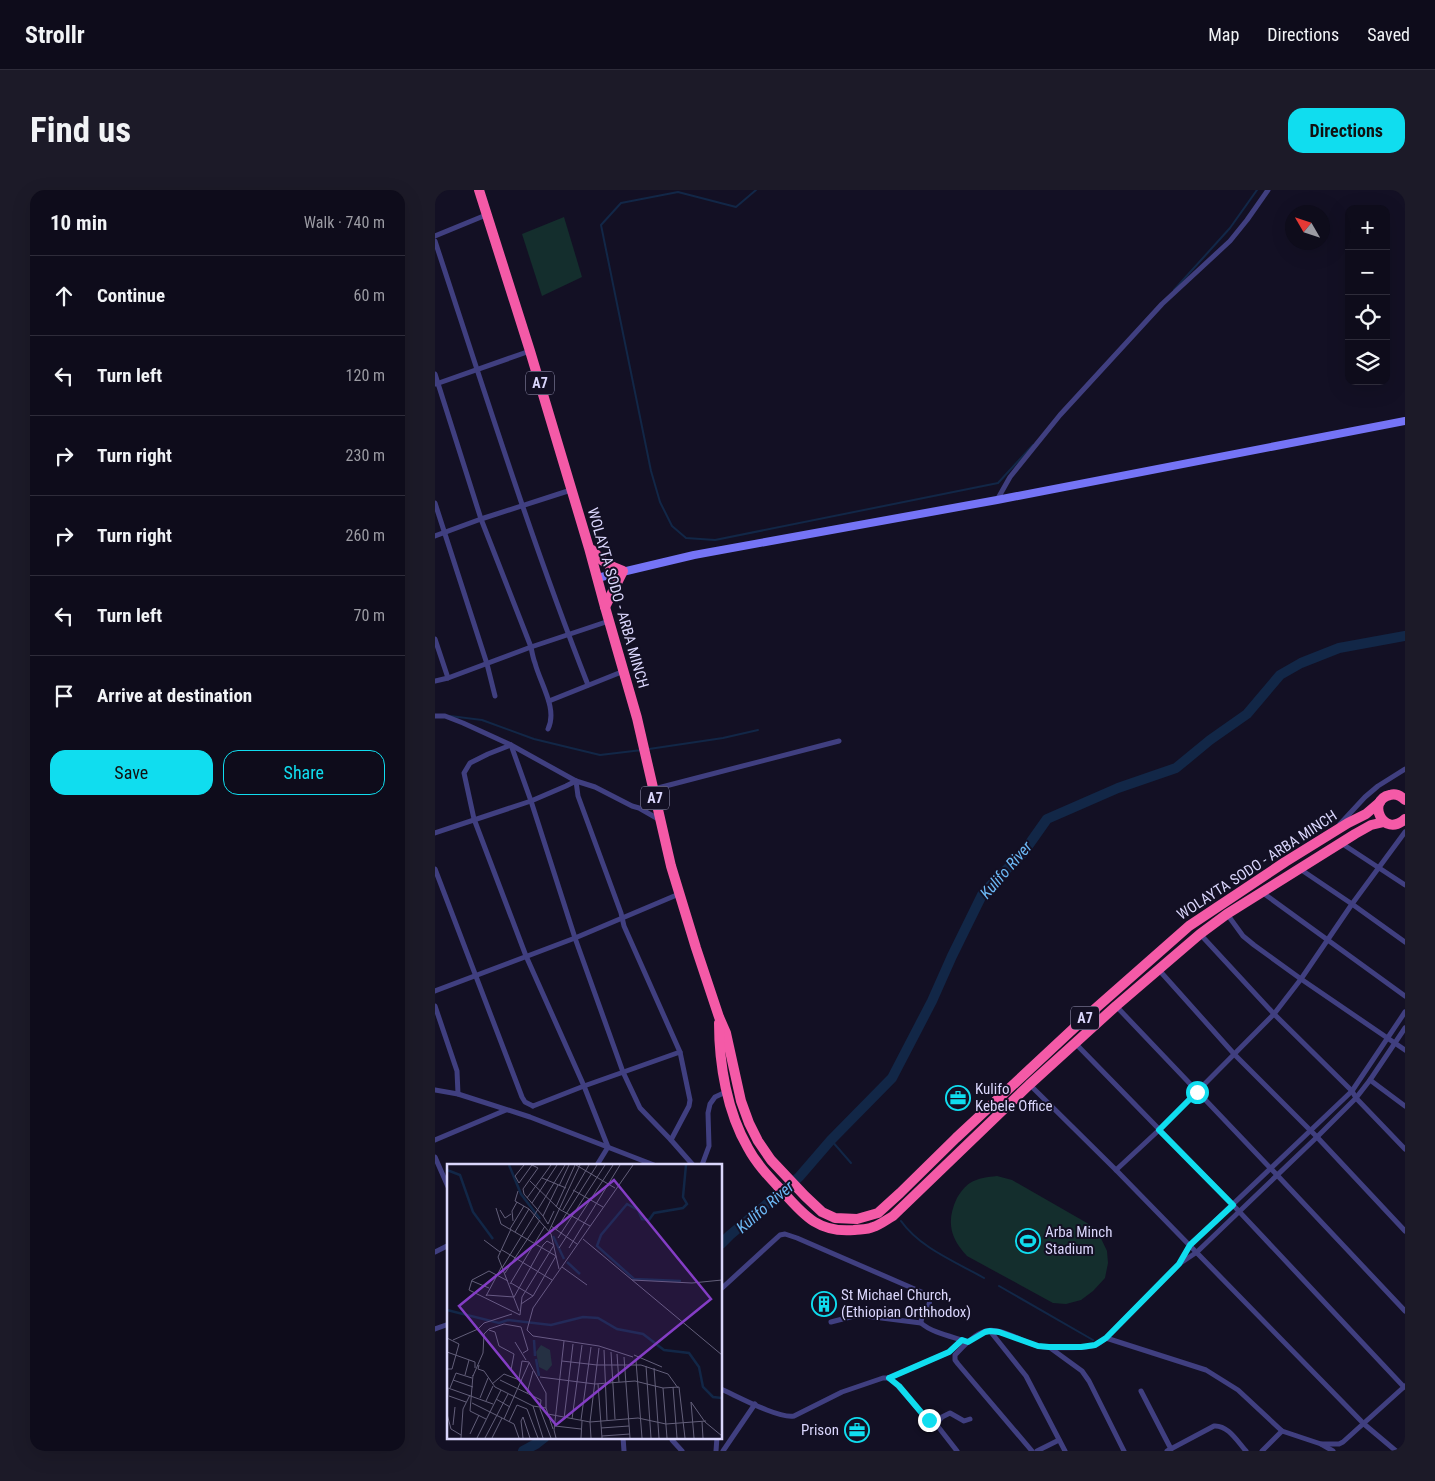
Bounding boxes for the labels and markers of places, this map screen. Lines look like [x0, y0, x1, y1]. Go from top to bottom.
place label: Kulifo Kebele Office [975, 1080, 1053, 1115]
office icon: Kulifo Kebele Office [945, 1085, 971, 1111]
place label: Arba Minch Stadium [1045, 1223, 1112, 1258]
sports icon: Arba Minch Stadium [1015, 1228, 1041, 1254]
place label: St Michael Church, (Ethiopian Orthhodox) [841, 1286, 971, 1321]
building icon: St Michael Church, (Ethiopian Orthhodox) [811, 1291, 837, 1317]
office icon: Prison [844, 1417, 870, 1443]
place label: Prison [801, 1421, 839, 1439]

